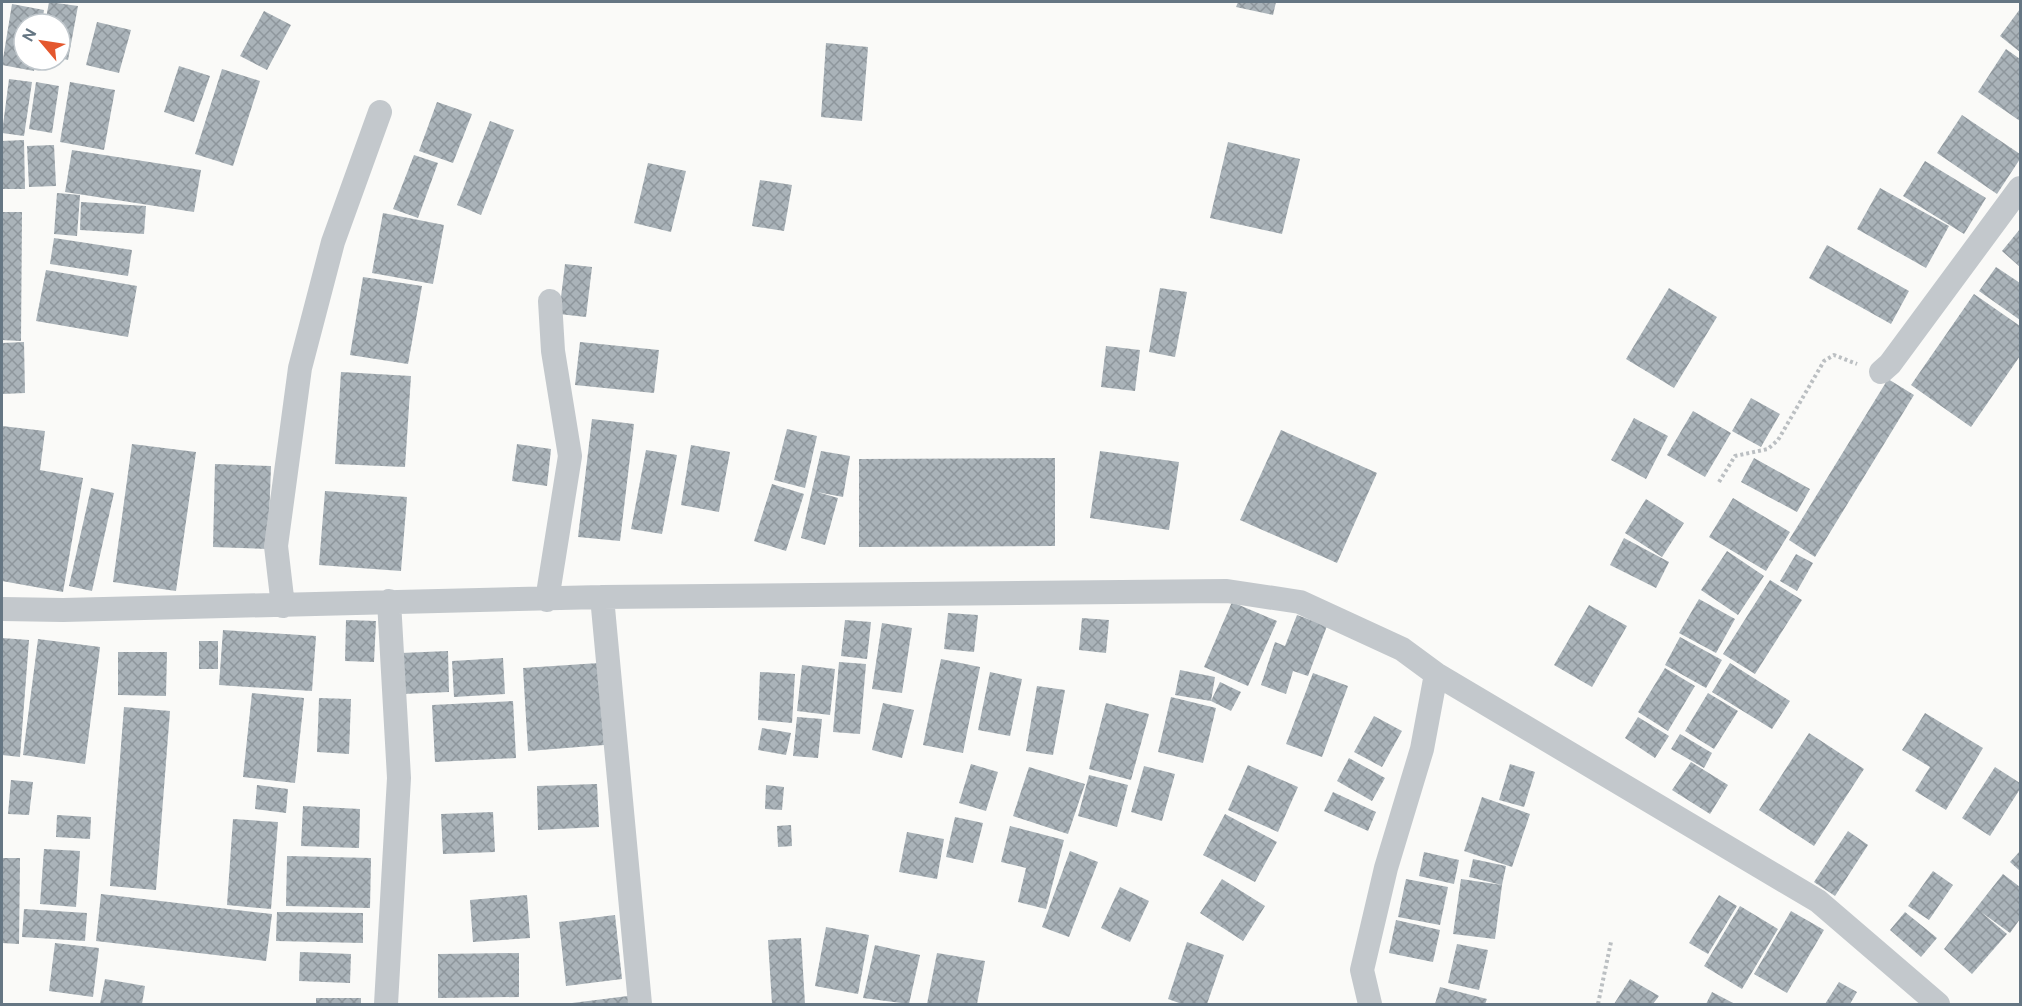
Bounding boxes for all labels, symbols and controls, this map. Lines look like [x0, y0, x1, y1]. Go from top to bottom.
north arrow [12, 12, 72, 72]
text: N [17, 25, 41, 45]

